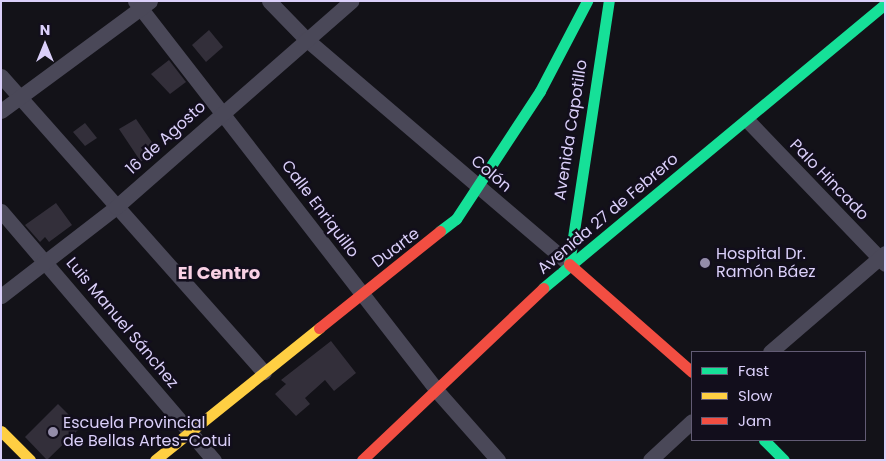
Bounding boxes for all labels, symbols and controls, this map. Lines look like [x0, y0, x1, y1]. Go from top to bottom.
north arrow [20, 20, 70, 70]
text: N [40, 20, 50, 40]
street label: Avenida Capotillo [550, 58, 592, 202]
street label: 16 de Agosto [122, 97, 210, 179]
street label: Palo Hincado [785, 135, 873, 225]
street label: Avenida 27 de Febrero [534, 149, 682, 279]
street label: Colón [467, 152, 515, 196]
street label: Calle Enriquillo [277, 157, 363, 261]
street label: Duarte [369, 224, 423, 272]
place label: Hospital Dr. Ramón Báez [716, 244, 816, 282]
street label: Luis Manuel Sánchez [62, 254, 182, 392]
marker: Hospital Dr. Ramón Báez [698, 256, 712, 270]
district label: El Centro [178, 262, 260, 284]
legend [691, 351, 866, 441]
text: Fast [738, 360, 769, 381]
text: Slow [738, 385, 772, 406]
text: Jam [738, 410, 772, 431]
place label: Escuela Provincial de Bellas Artes-Cotui [63, 413, 231, 451]
marker: Escuela Provincial de Bellas Artes-Cotui [47, 426, 59, 438]

